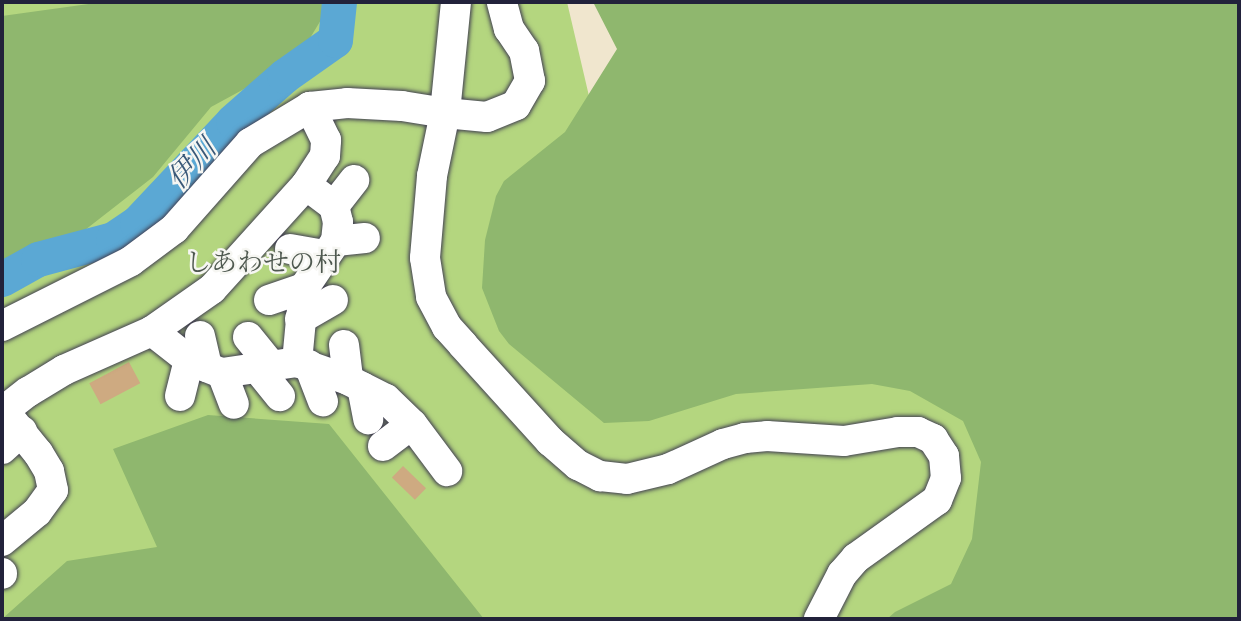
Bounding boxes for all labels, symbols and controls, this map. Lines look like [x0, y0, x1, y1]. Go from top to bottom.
water label: 伊川 [161, 132, 223, 196]
park label: しあわせの村 [185, 247, 341, 279]

